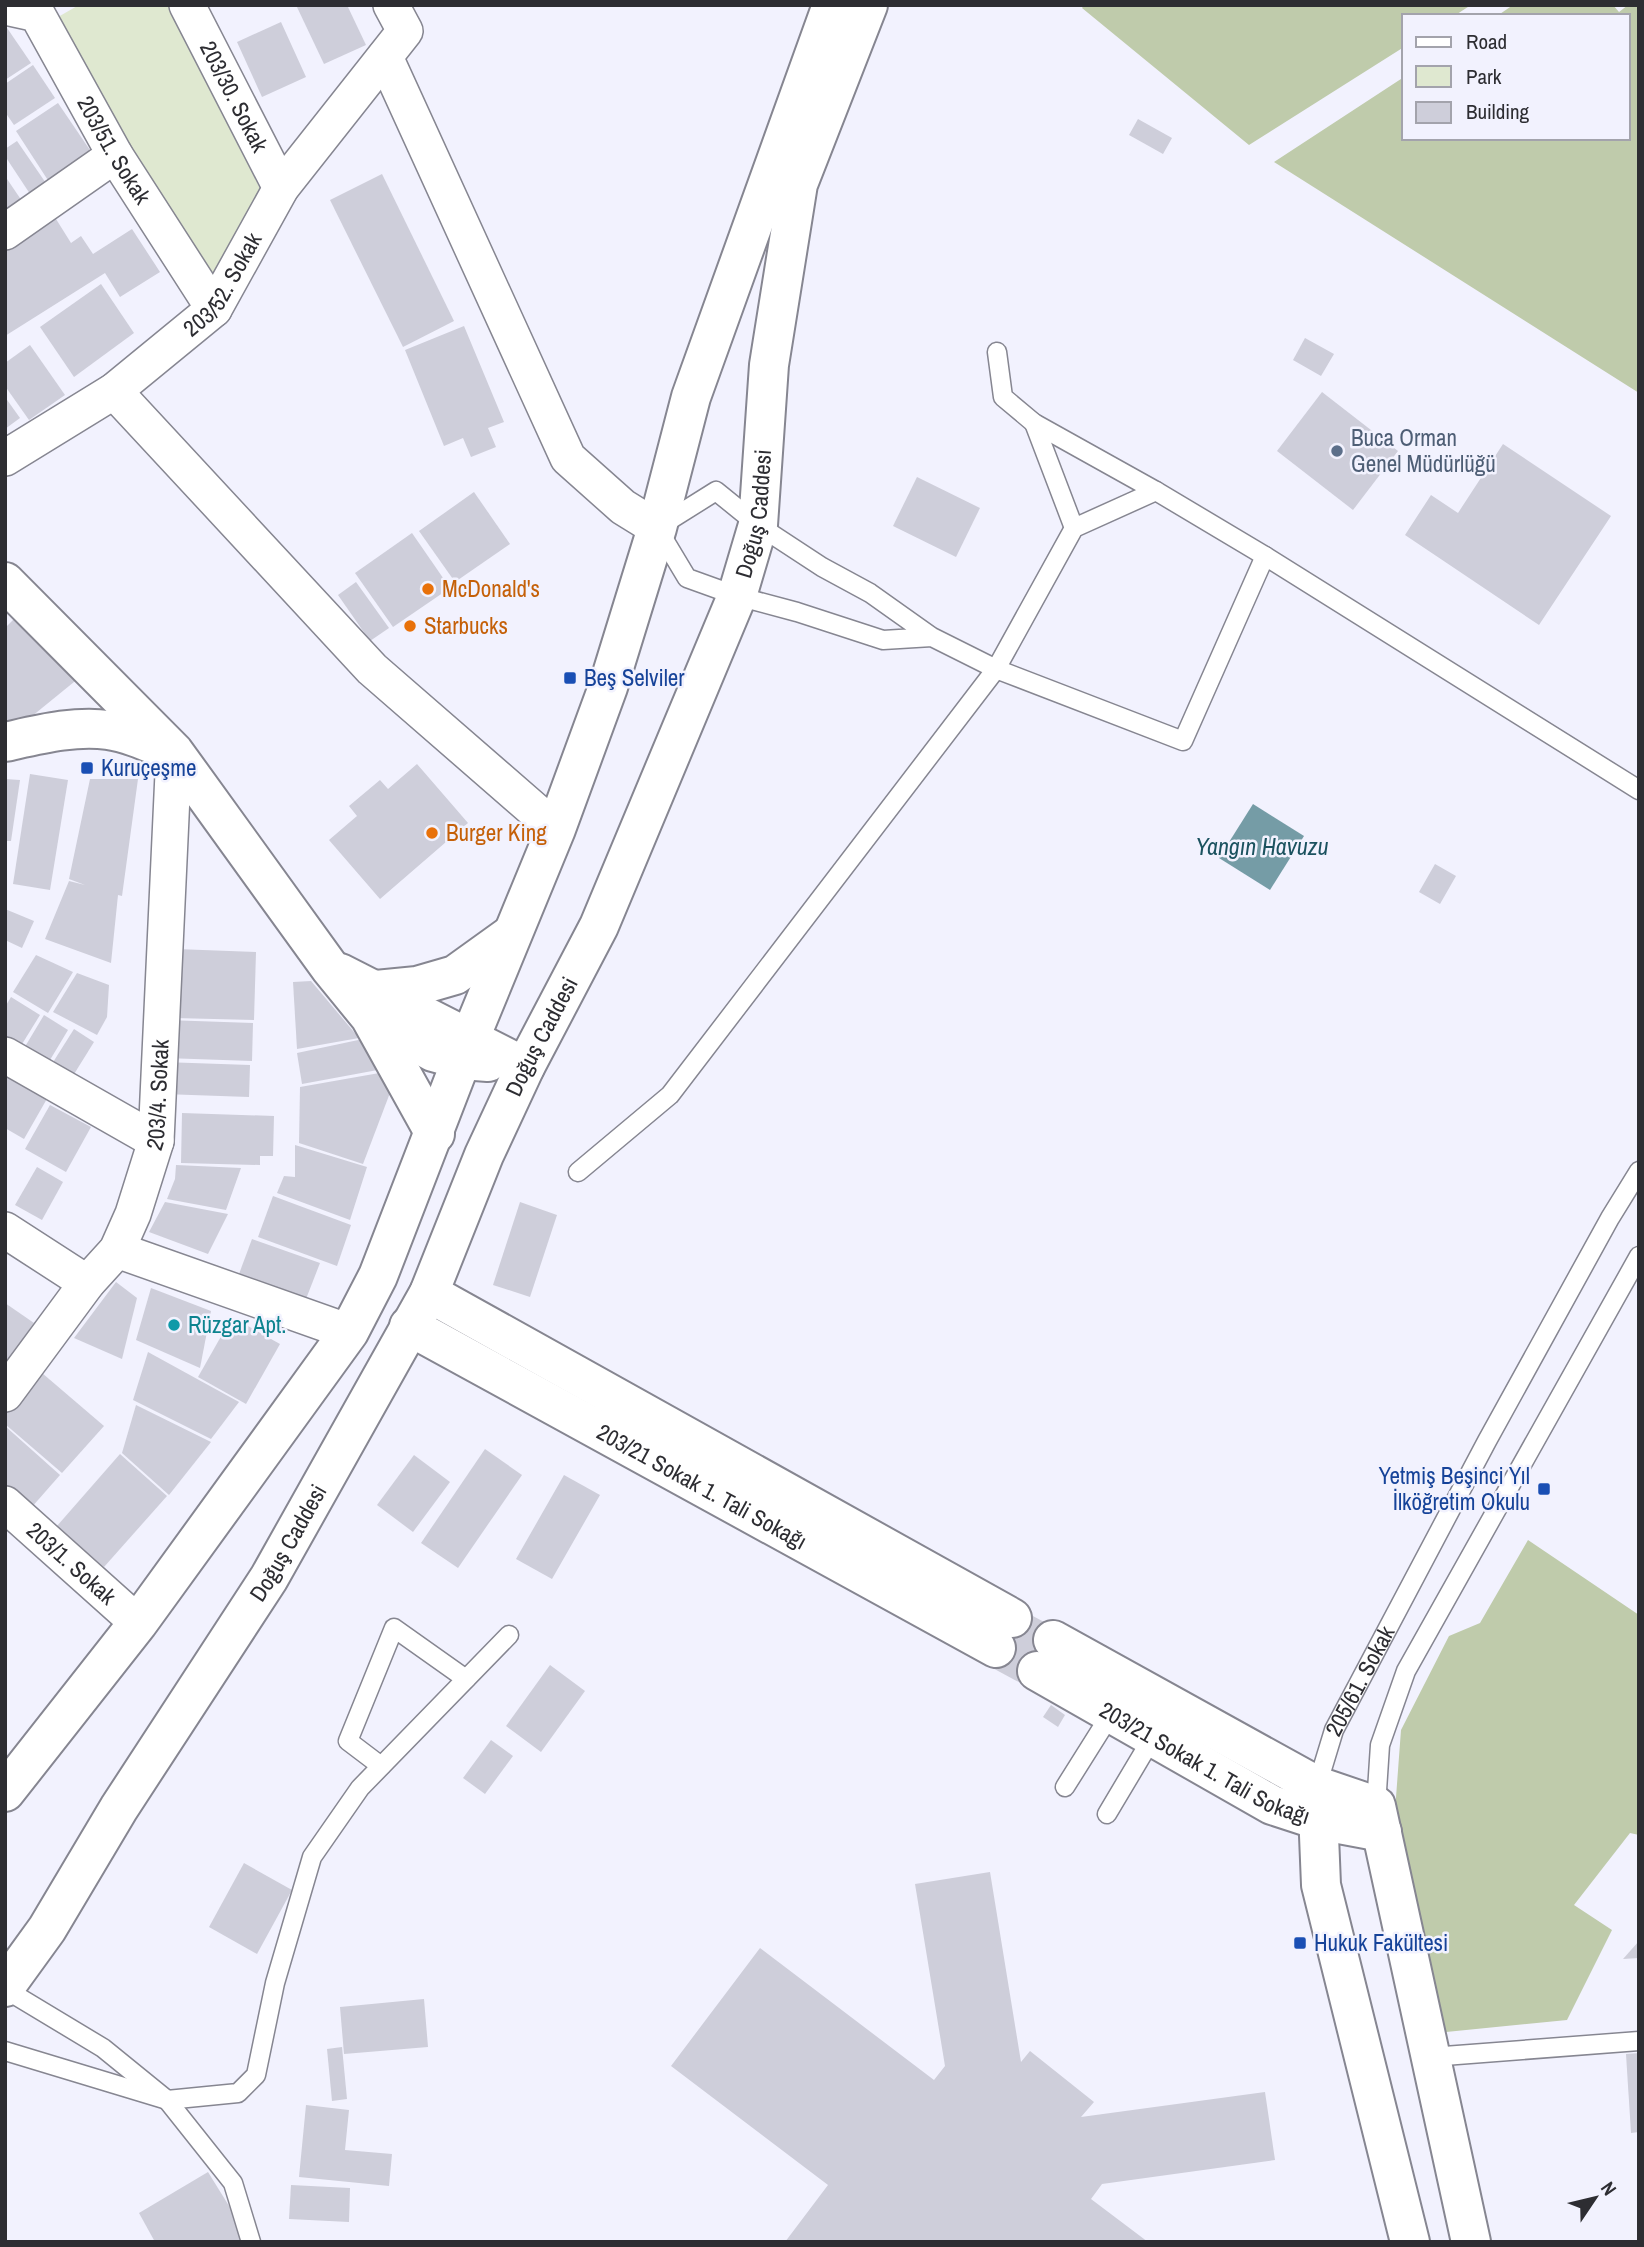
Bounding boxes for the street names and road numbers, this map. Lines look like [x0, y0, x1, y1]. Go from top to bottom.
street label: 203/30. Sokak [193, 36, 276, 158]
street label: 203/51. Sokak [70, 90, 159, 210]
street label: 203/52. Sokak [176, 226, 269, 343]
street label: Doğuş Caddesi [727, 448, 778, 582]
street label: Doğuş Caddesi [498, 971, 585, 1101]
street label: 203/4. Sokak [138, 1038, 176, 1154]
street label: 203/21 Sokak 1. Tali Sokağı [592, 1416, 813, 1556]
street label: Doğuş Caddesi [242, 1479, 334, 1607]
street label: 203/1. Sokak [20, 1515, 123, 1612]
street label: 205/61. Sokak [1318, 1620, 1402, 1741]
street label: 203/21 Sokak 1. Tali Sokağı [1094, 1694, 1314, 1831]

